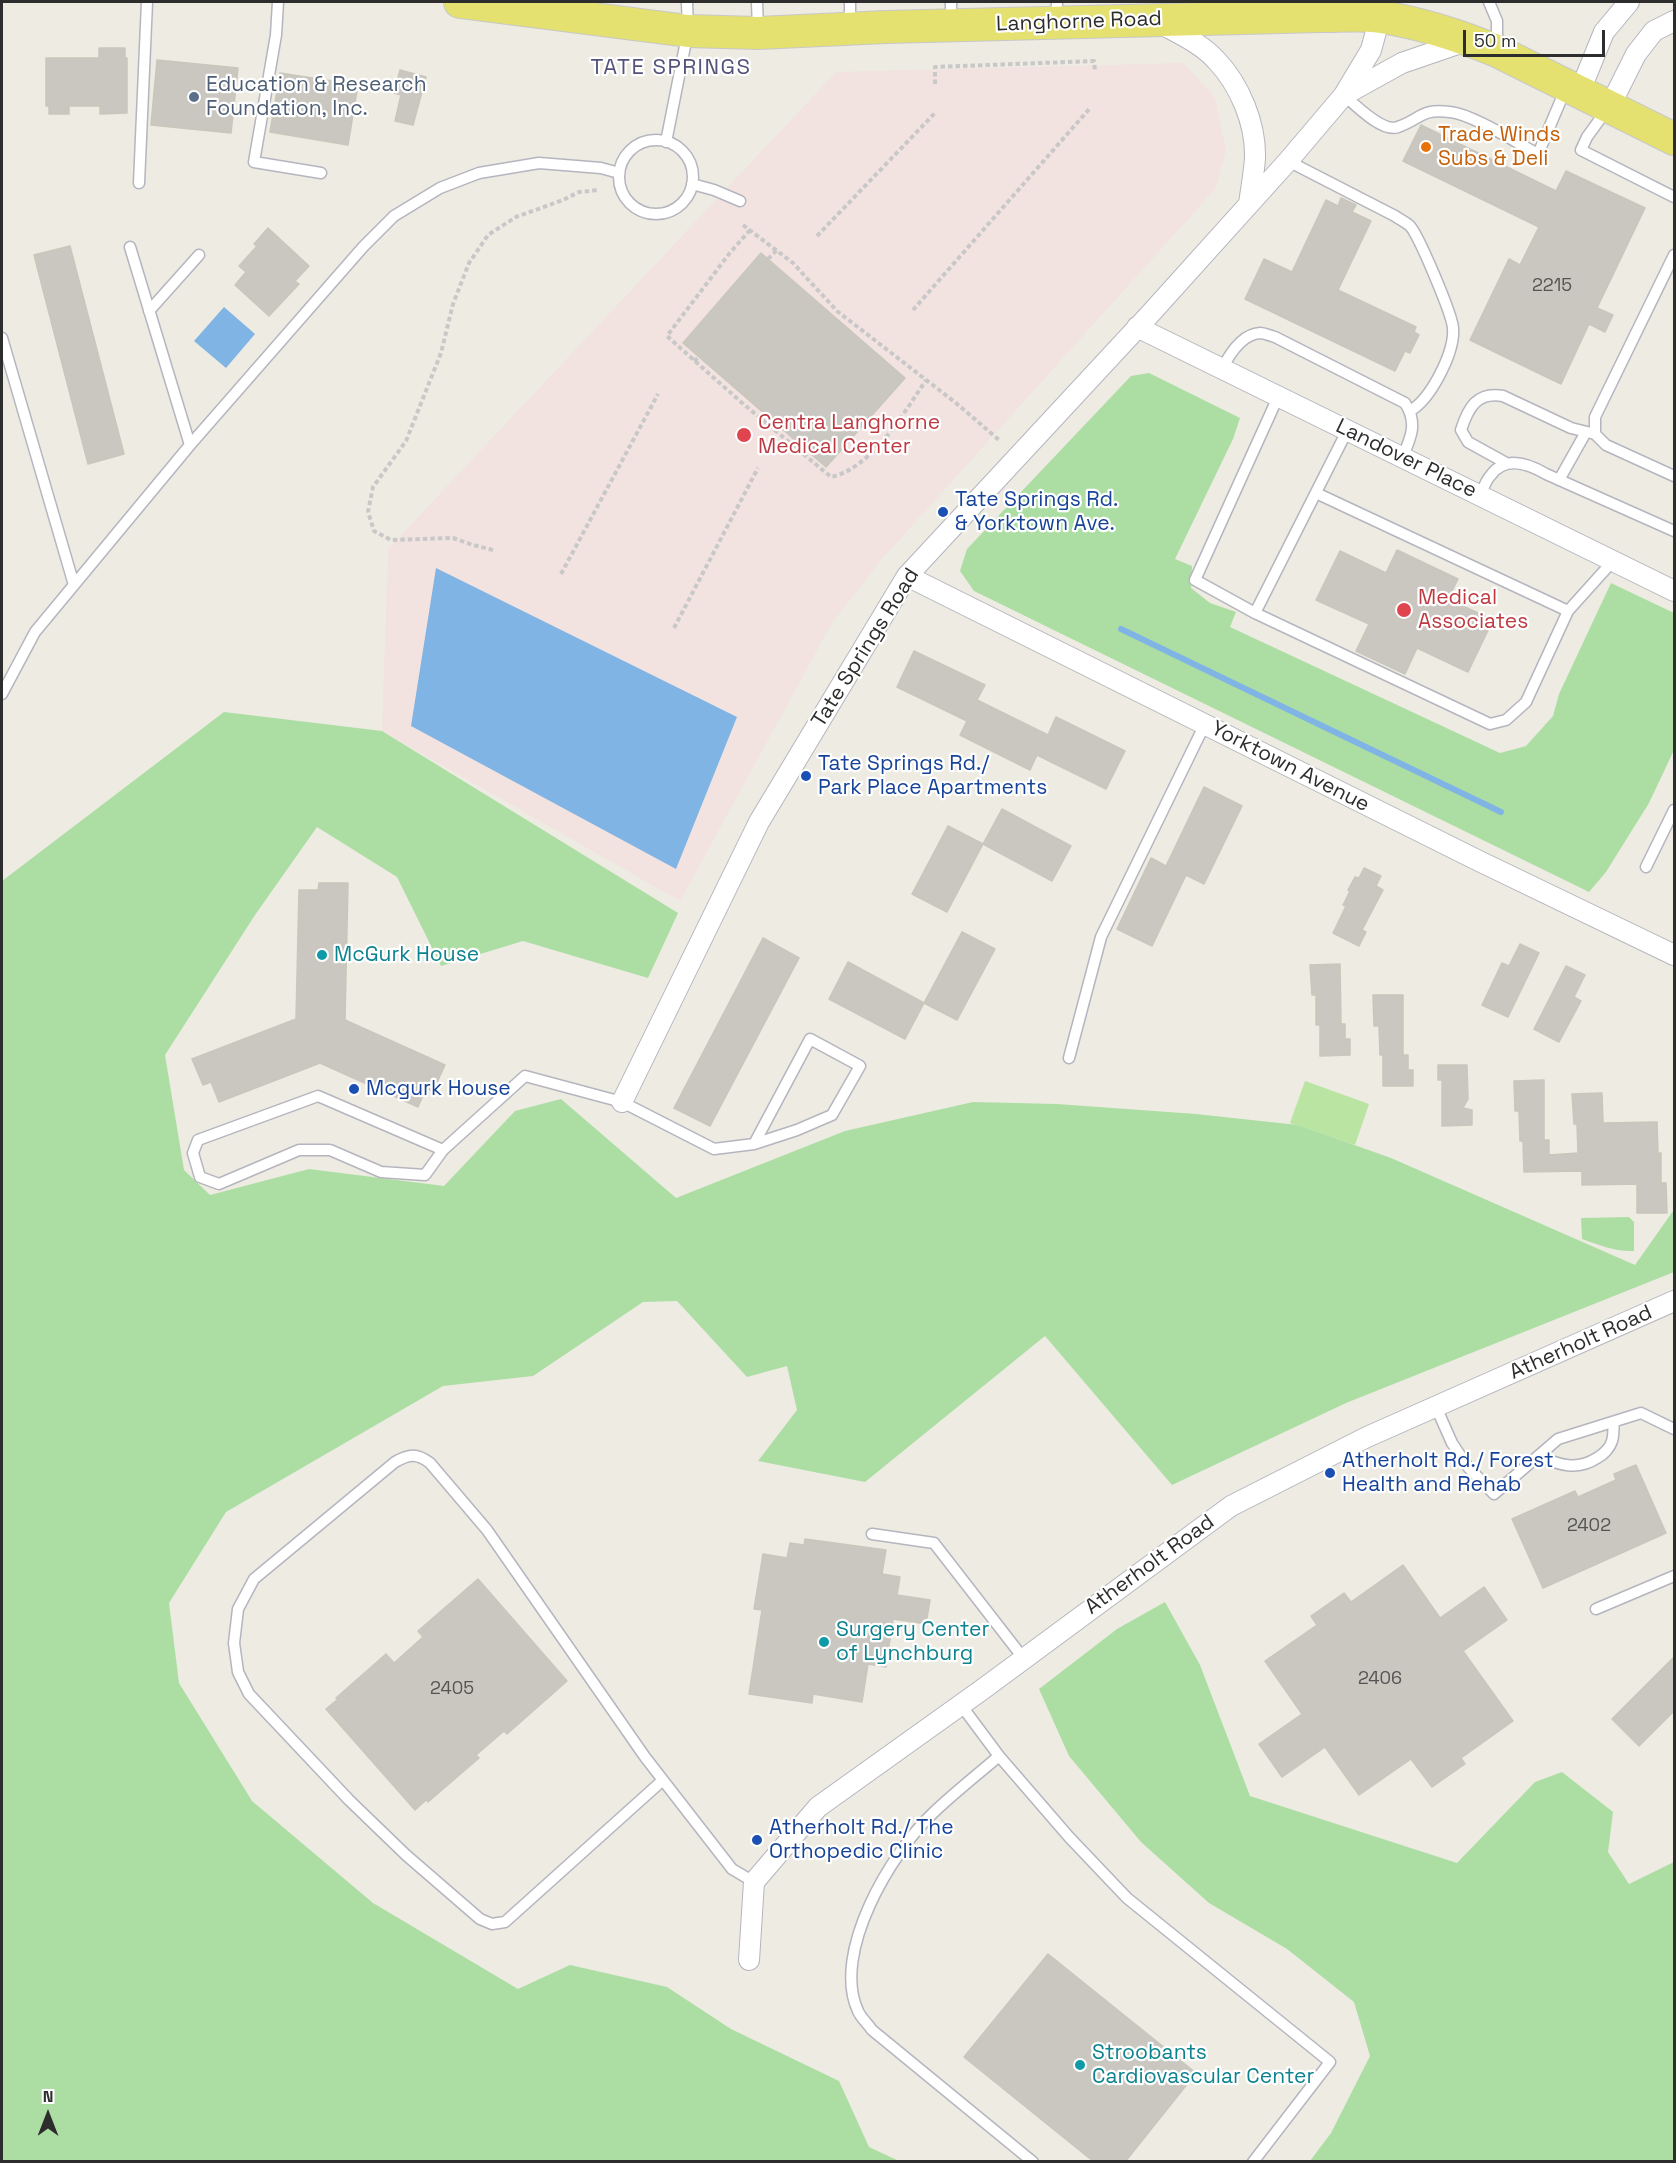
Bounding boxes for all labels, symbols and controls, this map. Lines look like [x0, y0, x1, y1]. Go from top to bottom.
street label: Langhorne Road [996, 7, 1162, 37]
scale bar [1466, 18, 1608, 56]
text: 50 m [1474, 29, 1516, 52]
district label: TATE SPRINGS [590, 55, 752, 81]
place label: Education & Research Foundation, Inc. [206, 72, 427, 122]
marker: Education & Research Foundation, Inc. [187, 90, 201, 104]
place label: Trade Winds Subs & Deli [1438, 122, 1560, 172]
marker: Trade Winds Subs & Deli [1419, 140, 1433, 154]
house number: 2215 [1532, 275, 1572, 297]
place label: Centra Langhorne Medical Center [758, 410, 940, 460]
street label: Landover Place [1331, 414, 1481, 504]
marker: Centra Langhorne Medical Center [735, 426, 753, 444]
place label: Tate Springs Rd. & Yorktown Ave. [955, 487, 1118, 537]
marker: Tate Springs Rd. & Yorktown Ave. [936, 505, 950, 519]
street label: Tate Springs Road [807, 564, 925, 732]
place label: Medical Associates [1418, 585, 1528, 635]
marker: Medical Associates [1395, 601, 1413, 619]
street label: Yorktown Avenue [1207, 716, 1373, 818]
place label: Tate Springs Rd./ Park Place Apartments [818, 751, 1047, 801]
marker: Tate Springs Rd./ Park Place Apartments [799, 769, 813, 783]
place label: McGurk House [334, 942, 479, 968]
marker: McGurk House [315, 948, 329, 962]
place label: Mcgurk House [366, 1076, 511, 1102]
marker: Mcgurk House [347, 1082, 361, 1096]
street label: Atherholt Road [1506, 1300, 1656, 1386]
place label: Atherholt Rd./ Forest Health and Rehab [1342, 1448, 1554, 1498]
marker: Atherholt Rd./ Forest Health and Rehab [1323, 1466, 1337, 1480]
street label: Atherholt Road [1081, 1510, 1219, 1620]
house number: 2402 [1567, 1515, 1611, 1537]
place label: Surgery Center of Lynchburg [836, 1617, 989, 1667]
marker: Surgery Center of Lynchburg [817, 1635, 831, 1649]
house number: 2406 [1358, 1668, 1402, 1690]
house number: 2405 [430, 1678, 474, 1700]
place label: Atherholt Rd./ The Orthopedic Clinic [769, 1815, 954, 1865]
marker: Atherholt Rd./ The Orthopedic Clinic [750, 1833, 764, 1847]
place label: Stroobants Cardiovascular Center [1092, 2040, 1314, 2090]
marker: Stroobants Cardiovascular Center [1073, 2058, 1087, 2072]
north arrow [18, 2085, 78, 2145]
text: N [43, 2086, 53, 2107]

